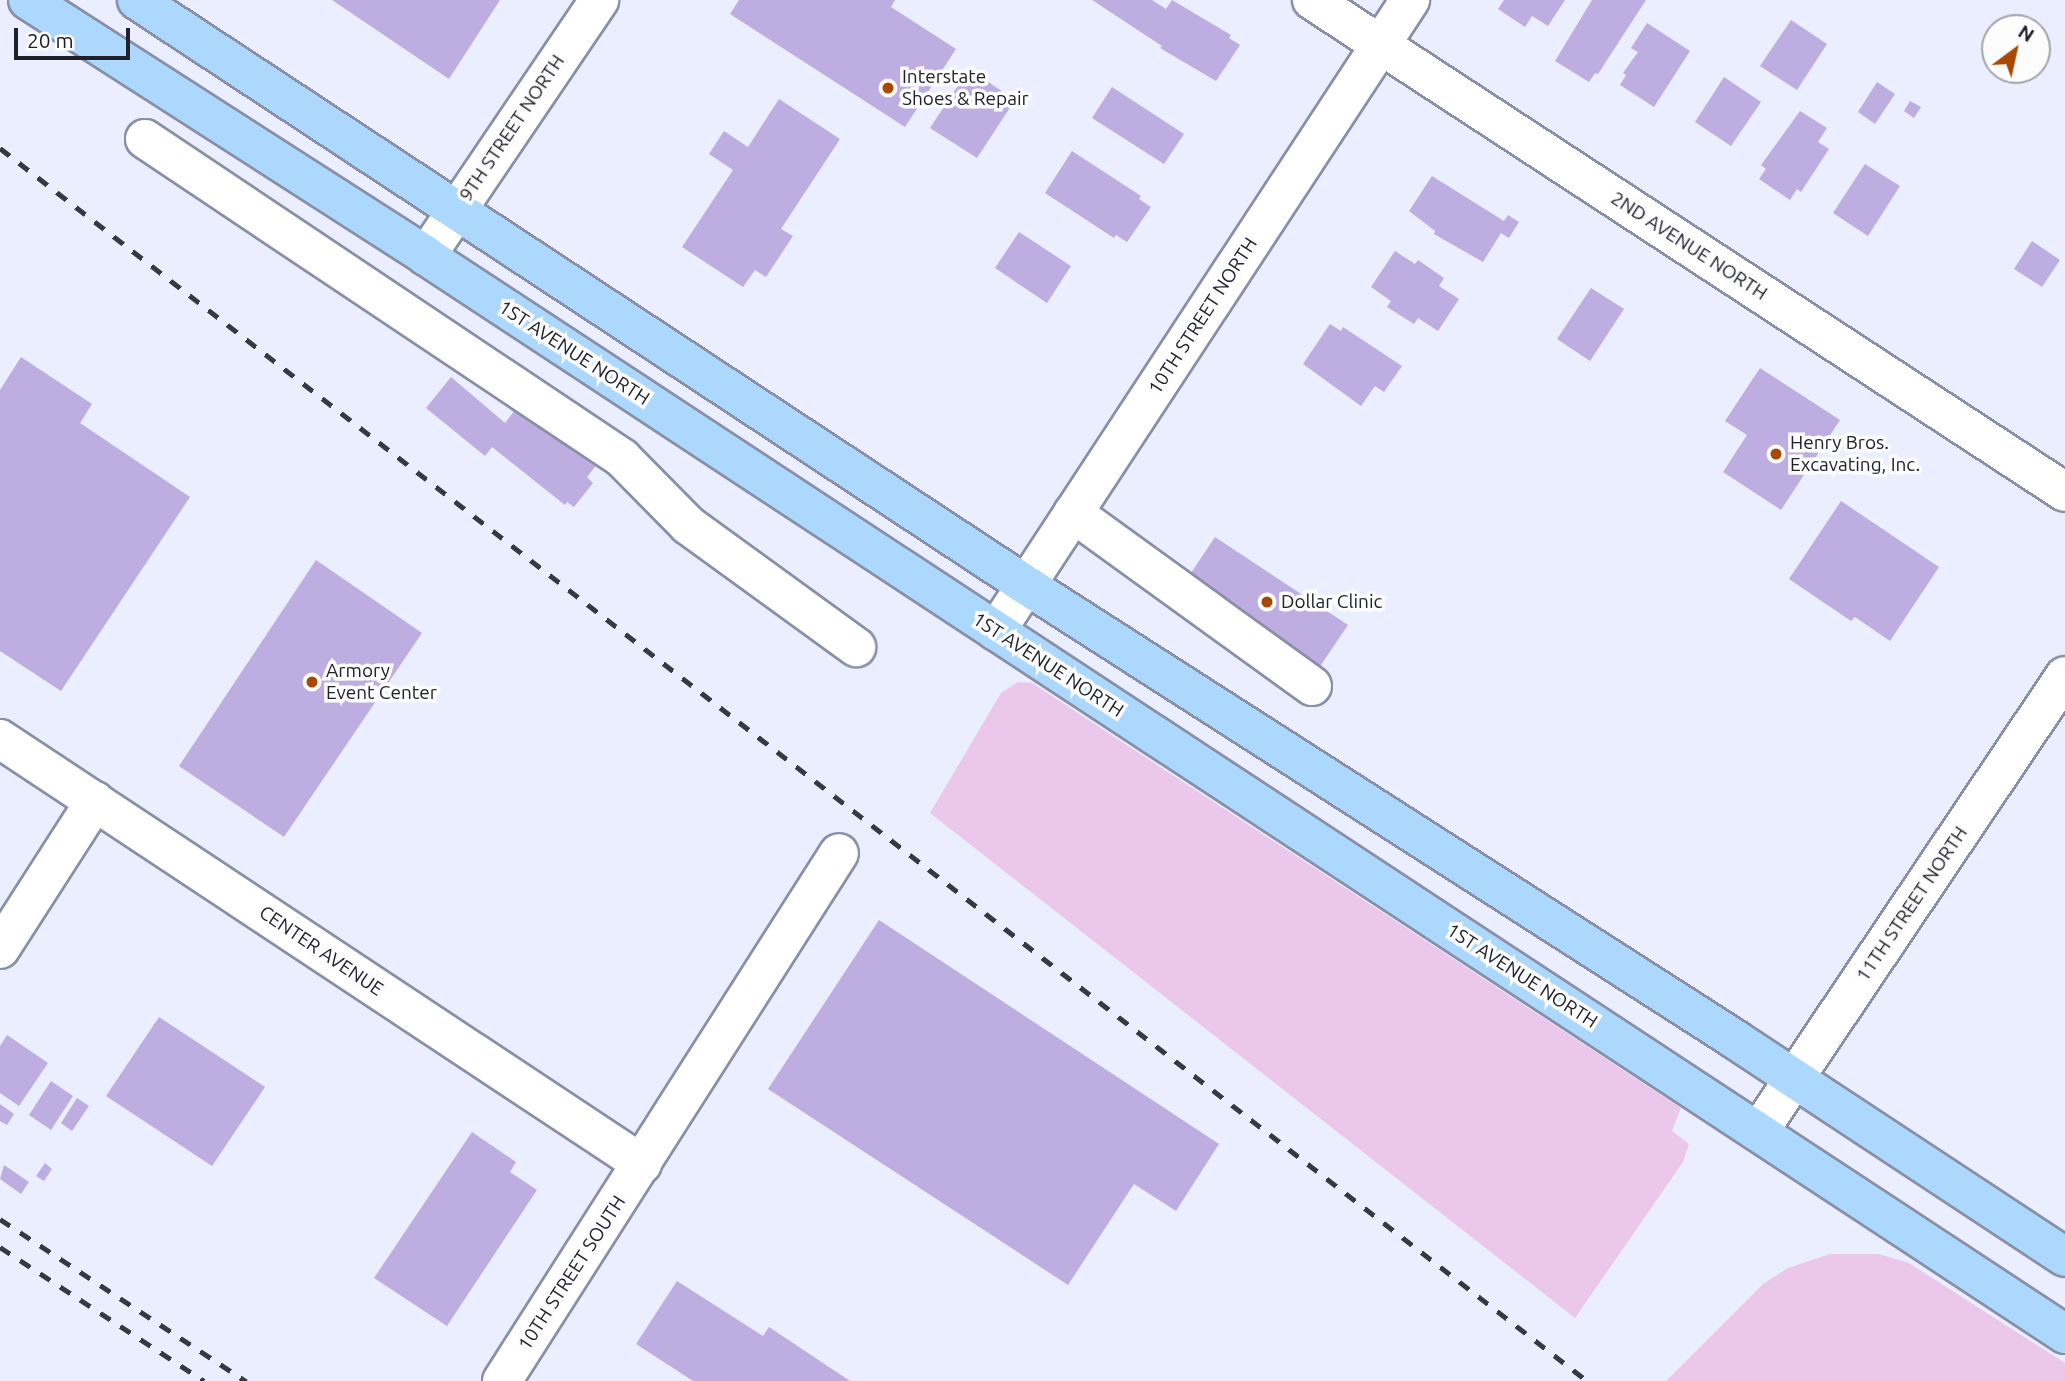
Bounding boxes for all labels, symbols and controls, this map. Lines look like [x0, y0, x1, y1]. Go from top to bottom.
scale bar [18, 14, 133, 58]
north arrow [1981, 14, 2051, 84]
text: N [2014, 20, 2038, 46]
text: 20 m [27, 28, 74, 52]
street label: 9TH STREET NORTH [455, 51, 569, 205]
place label: Interstate Shoes & Repair [902, 66, 1029, 110]
marker: Interstate Shoes & Repair [880, 80, 896, 96]
street label: 2ND AVENUE NORTH [1607, 187, 1771, 305]
street label: 10TH STREET NORTH [1144, 233, 1262, 399]
street label: 1ST AVENUE NORTH [494, 296, 654, 410]
place label: Henry Bros. Excavating, Inc. [1790, 432, 1920, 476]
marker: Henry Bros. Excavating, Inc. [1768, 446, 1784, 462]
place label: Dollar Clinic [1281, 591, 1382, 613]
marker: Dollar Clinic [1259, 594, 1275, 610]
street label: 1ST AVENUE NORTH [968, 608, 1128, 722]
place label: Armory Event Center [326, 660, 437, 704]
marker: Armory Event Center [304, 674, 320, 690]
street label: 11TH STREET NORTH [1852, 822, 1972, 986]
street label: CENTER AVENUE [255, 901, 387, 1001]
street label: 1ST AVENUE NORTH [1442, 919, 1602, 1033]
street label: 10TH STREET SOUTH [514, 1191, 630, 1355]

